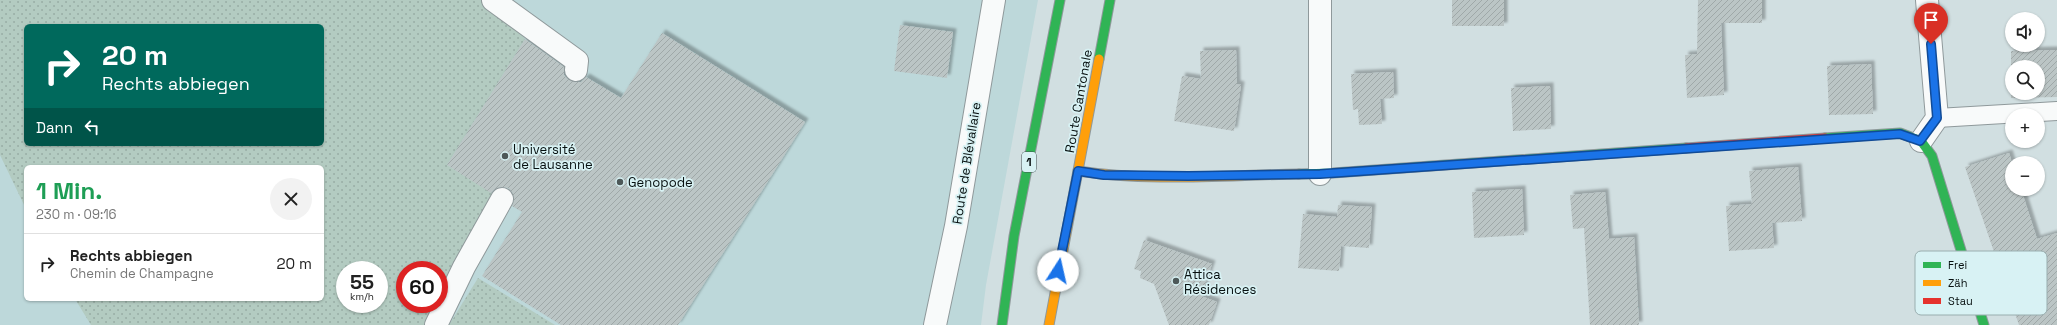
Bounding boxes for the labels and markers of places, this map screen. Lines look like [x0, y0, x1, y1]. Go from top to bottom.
pin [1914, 3, 1948, 44]
place label: Université de Lausanne [513, 141, 593, 173]
marker: Université de Lausanne [500, 151, 510, 161]
place label: Genopode [628, 174, 693, 191]
marker: Genopode [615, 177, 625, 187]
place label: Attica Résidences [1184, 266, 1256, 298]
marker: Attica Résidences [1171, 276, 1181, 286]

